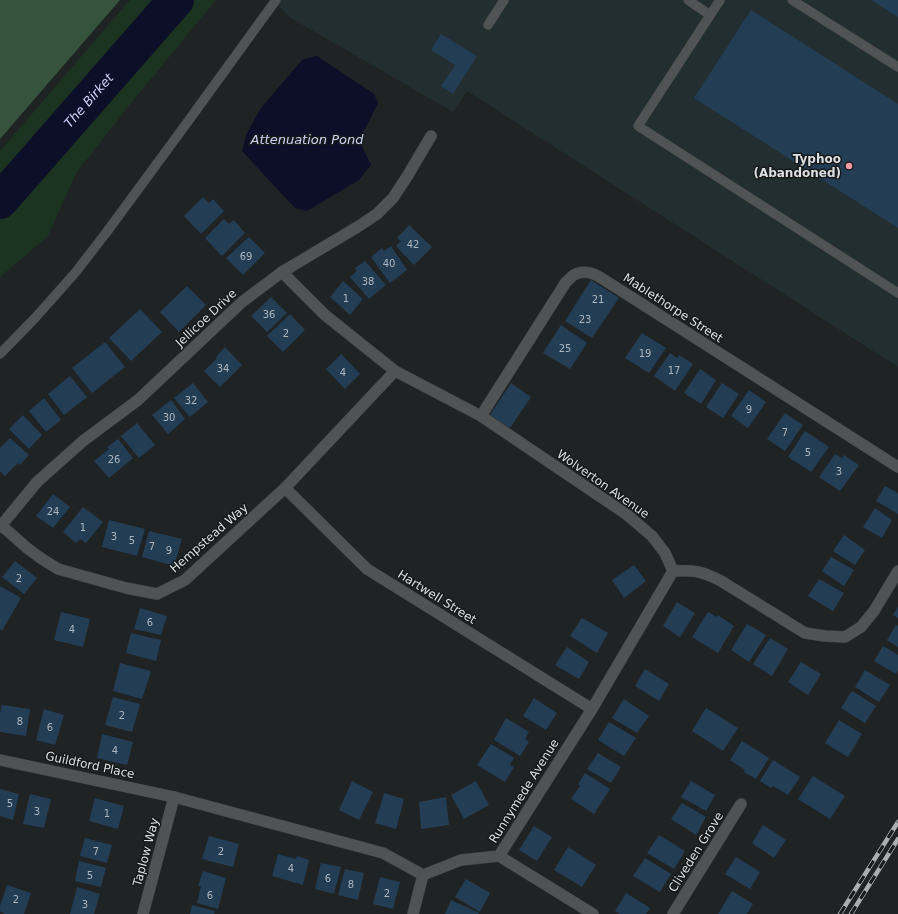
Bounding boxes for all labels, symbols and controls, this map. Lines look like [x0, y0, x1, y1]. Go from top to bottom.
water label: The Birket [61, 70, 117, 131]
water label: Attenuation Pond [250, 132, 364, 147]
place label: Typhoo (Abandoned) [753, 152, 841, 180]
marker: Typhoo (Abandoned) [844, 161, 854, 171]
house number: 42 [407, 239, 419, 250]
house number: 69 [240, 251, 252, 262]
house number: 40 [383, 258, 395, 269]
street label: Mablethorpe Street [621, 271, 726, 346]
house number: 38 [362, 276, 374, 287]
street label: Jellicoe Drive [172, 286, 239, 350]
house number: 1 [343, 293, 349, 304]
house number: 21 [592, 294, 604, 305]
house number: 36 [263, 309, 275, 320]
house number: 23 [579, 314, 591, 325]
house number: 2 [283, 328, 289, 339]
house number: 25 [559, 343, 571, 354]
house number: 19 [639, 348, 651, 359]
house number: 34 [217, 363, 229, 374]
house number: 17 [668, 365, 680, 376]
house number: 4 [340, 367, 346, 378]
house number: 32 [185, 395, 197, 406]
house number: 9 [746, 404, 752, 415]
house number: 30 [163, 412, 175, 423]
house number: 7 [782, 427, 788, 438]
street label: Wolverton Avenue [554, 447, 652, 521]
house number: 5 [805, 447, 811, 458]
house number: 26 [108, 454, 120, 465]
house number: 3 [836, 466, 842, 477]
street label: Hempstead Way [167, 500, 251, 576]
house number: 24 [47, 506, 59, 517]
house number: 1 [80, 522, 86, 533]
house number: 3 [111, 531, 117, 542]
house number: 5 [129, 535, 135, 546]
house number: 7 [149, 541, 155, 552]
house number: 9 [166, 545, 172, 556]
street label: Hartwell Street [395, 567, 479, 627]
house number: 2 [16, 573, 22, 584]
house number: 6 [147, 617, 153, 628]
house number: 4 [69, 624, 75, 635]
house number: 2 [119, 710, 125, 721]
house number: 8 [17, 716, 23, 727]
house number: 6 [47, 722, 53, 733]
street label: Runnymede Avenue [486, 736, 562, 846]
house number: 4 [112, 745, 118, 756]
street label: Guildford Place [44, 749, 136, 781]
house number: 5 [7, 798, 13, 809]
house number: 3 [34, 806, 40, 817]
house number: 1 [104, 808, 110, 819]
street label: Cliveden Grove [666, 809, 726, 895]
street label: Taplow Way [130, 816, 162, 889]
house number: 7 [93, 846, 99, 857]
house number: 2 [218, 846, 224, 857]
house number: 4 [288, 863, 294, 874]
house number: 5 [87, 870, 93, 881]
house number: 6 [325, 873, 331, 884]
house number: 8 [348, 879, 354, 890]
house number: 2 [384, 888, 390, 899]
house number: 6 [207, 890, 213, 901]
house number: 2 [13, 894, 19, 905]
house number: 3 [82, 899, 88, 910]

